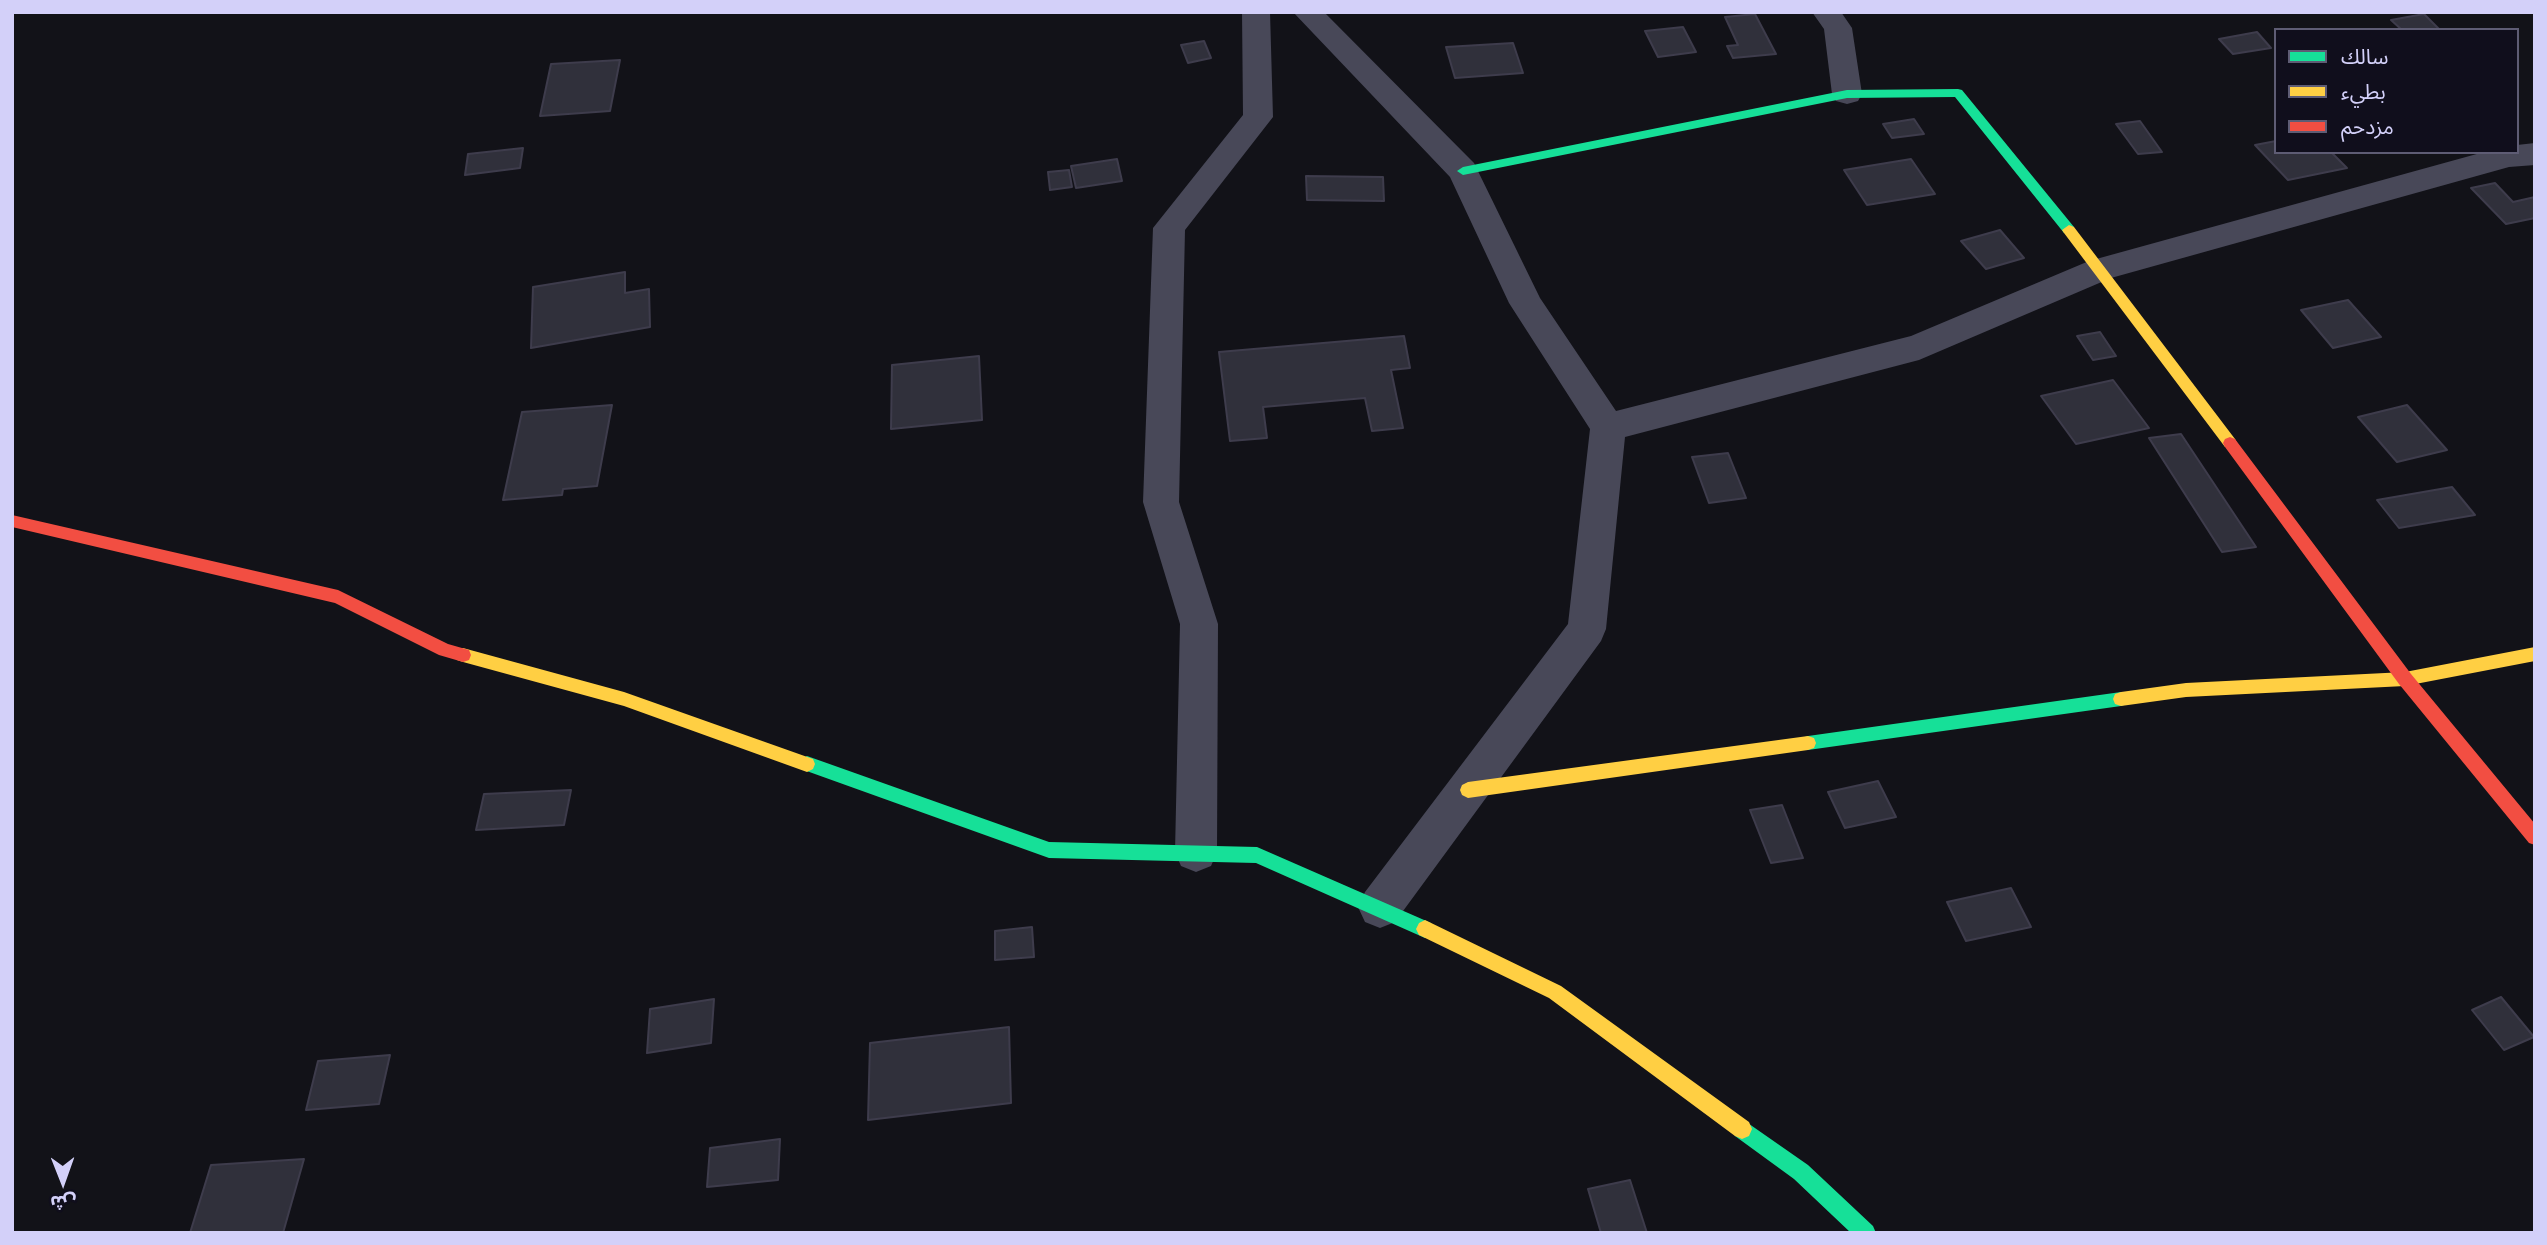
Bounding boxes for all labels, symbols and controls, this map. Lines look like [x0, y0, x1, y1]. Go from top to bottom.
legend [2274, 28, 2519, 154]
text: سالك [2341, 42, 2388, 71]
text: بطيء [2341, 77, 2386, 106]
text: مزدحم [2341, 112, 2394, 141]
north arrow [28, 1147, 98, 1217]
text: ش [50, 1190, 77, 1216]

